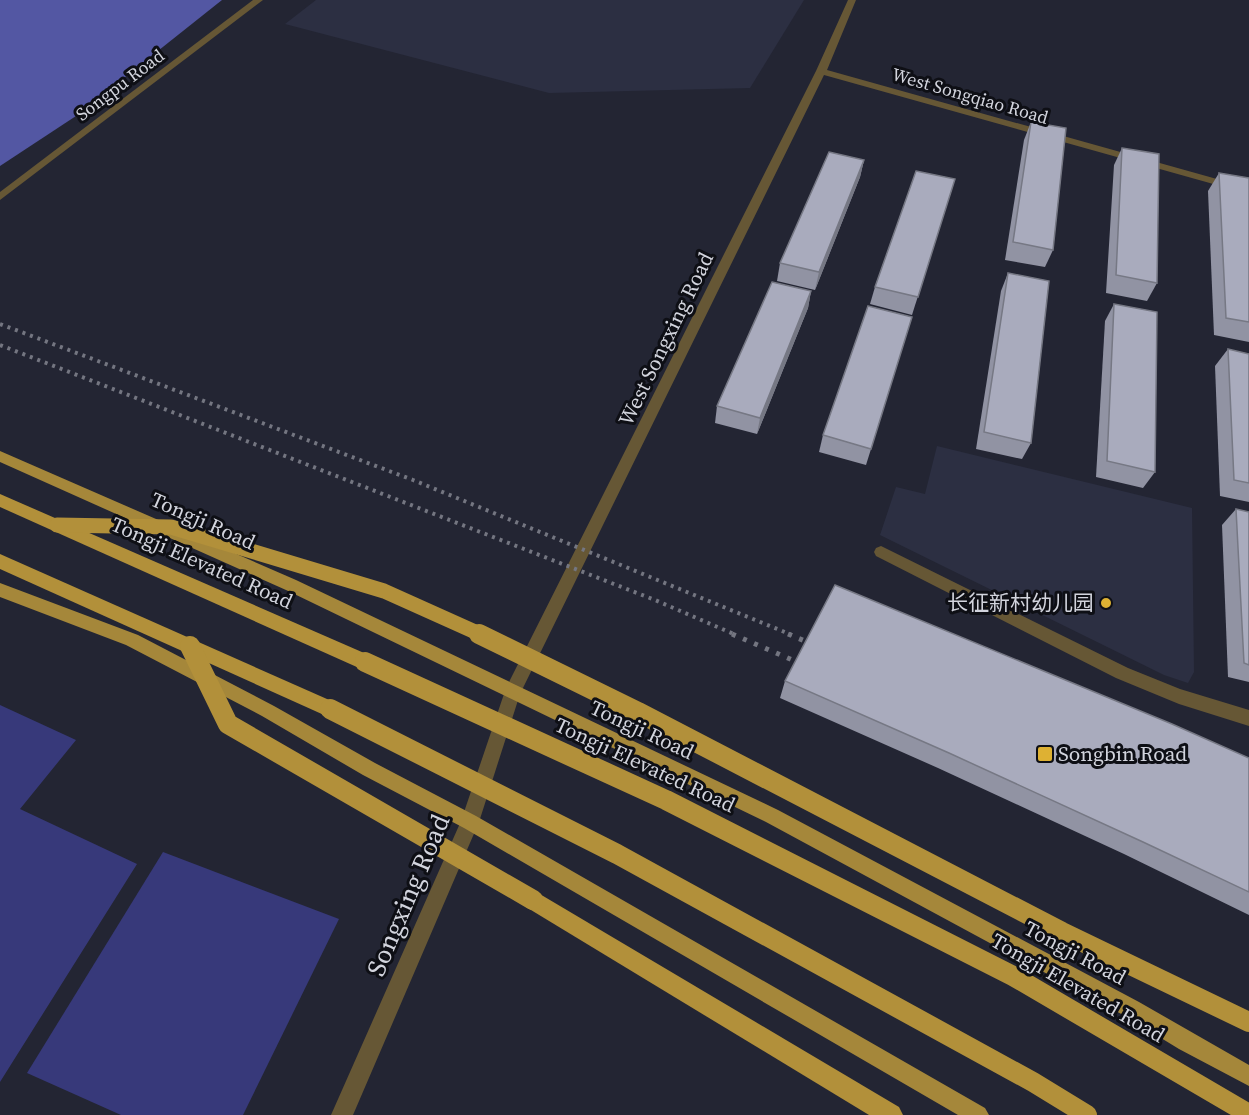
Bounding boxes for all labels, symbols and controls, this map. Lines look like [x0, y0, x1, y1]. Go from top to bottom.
street label: Songpu Road [70, 43, 169, 126]
street label: West Songqiao Road [889, 61, 1051, 130]
street label: West Songxing Road [611, 247, 720, 430]
street label: Tongji Road [146, 485, 260, 556]
street label: Tongji Elevated Road [107, 509, 298, 616]
place label: 长征新村幼儿园 [947, 588, 1094, 617]
marker: 长征新村幼儿园 [1099, 596, 1113, 610]
street label: Tongji Road [586, 693, 699, 766]
street label: Tongji Elevated Road [550, 710, 740, 819]
place label: Songbin Road [1058, 739, 1187, 768]
marker: Songbin Road [1036, 745, 1054, 763]
street label: Songxing Road [358, 808, 458, 981]
street label: Tongji Road [1019, 914, 1131, 992]
street label: Tongji Elevated Road [986, 926, 1170, 1049]

